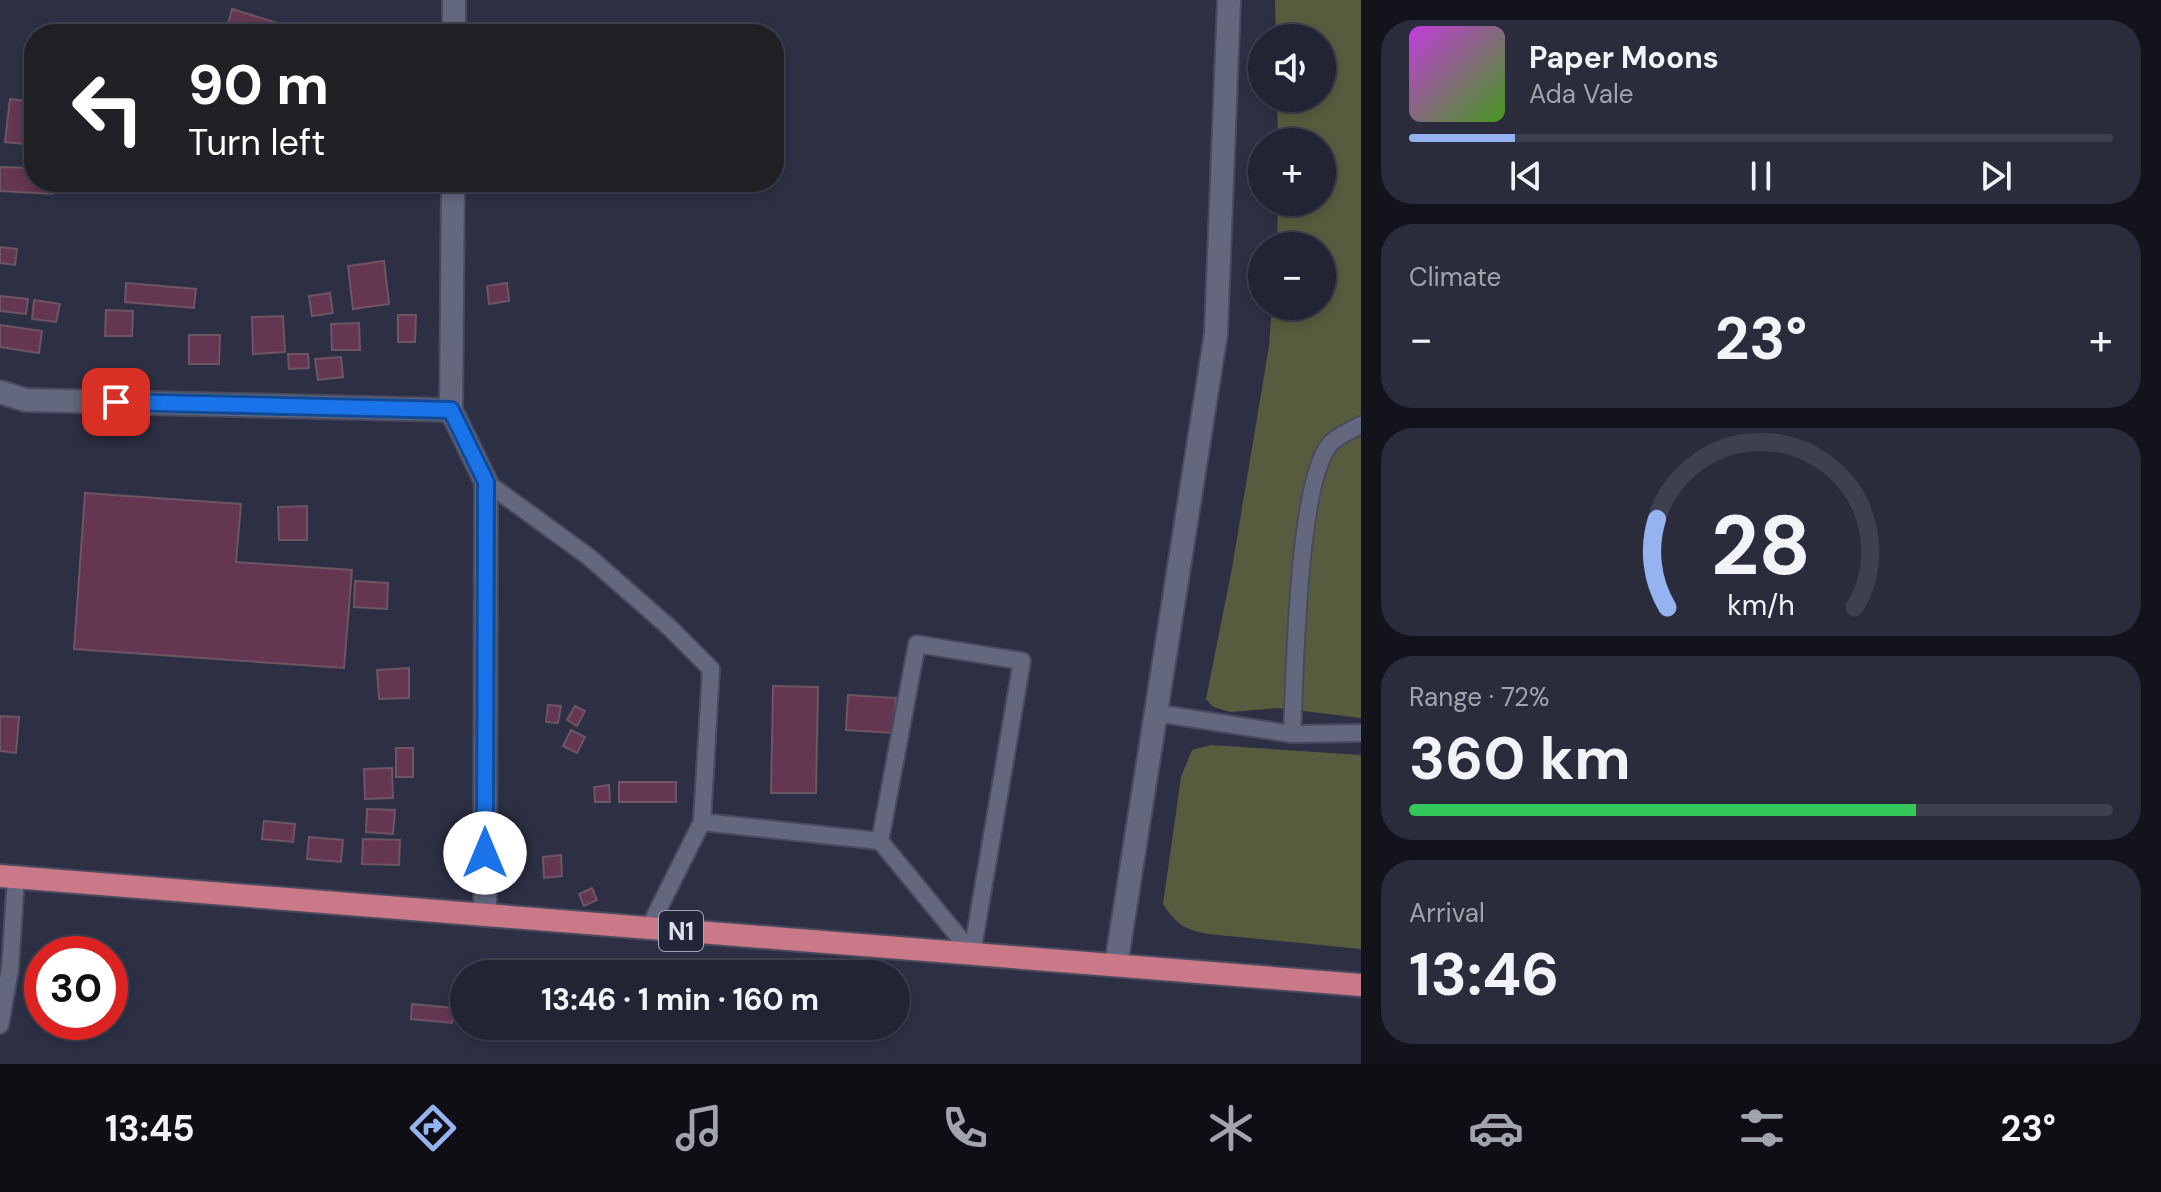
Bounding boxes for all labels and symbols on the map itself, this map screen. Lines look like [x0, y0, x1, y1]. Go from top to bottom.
pin [82, 368, 150, 436]
position arrow [443, 811, 527, 895]
road number: N1 [659, 911, 703, 951]
speed limit sign: 30 [24, 936, 128, 1040]

